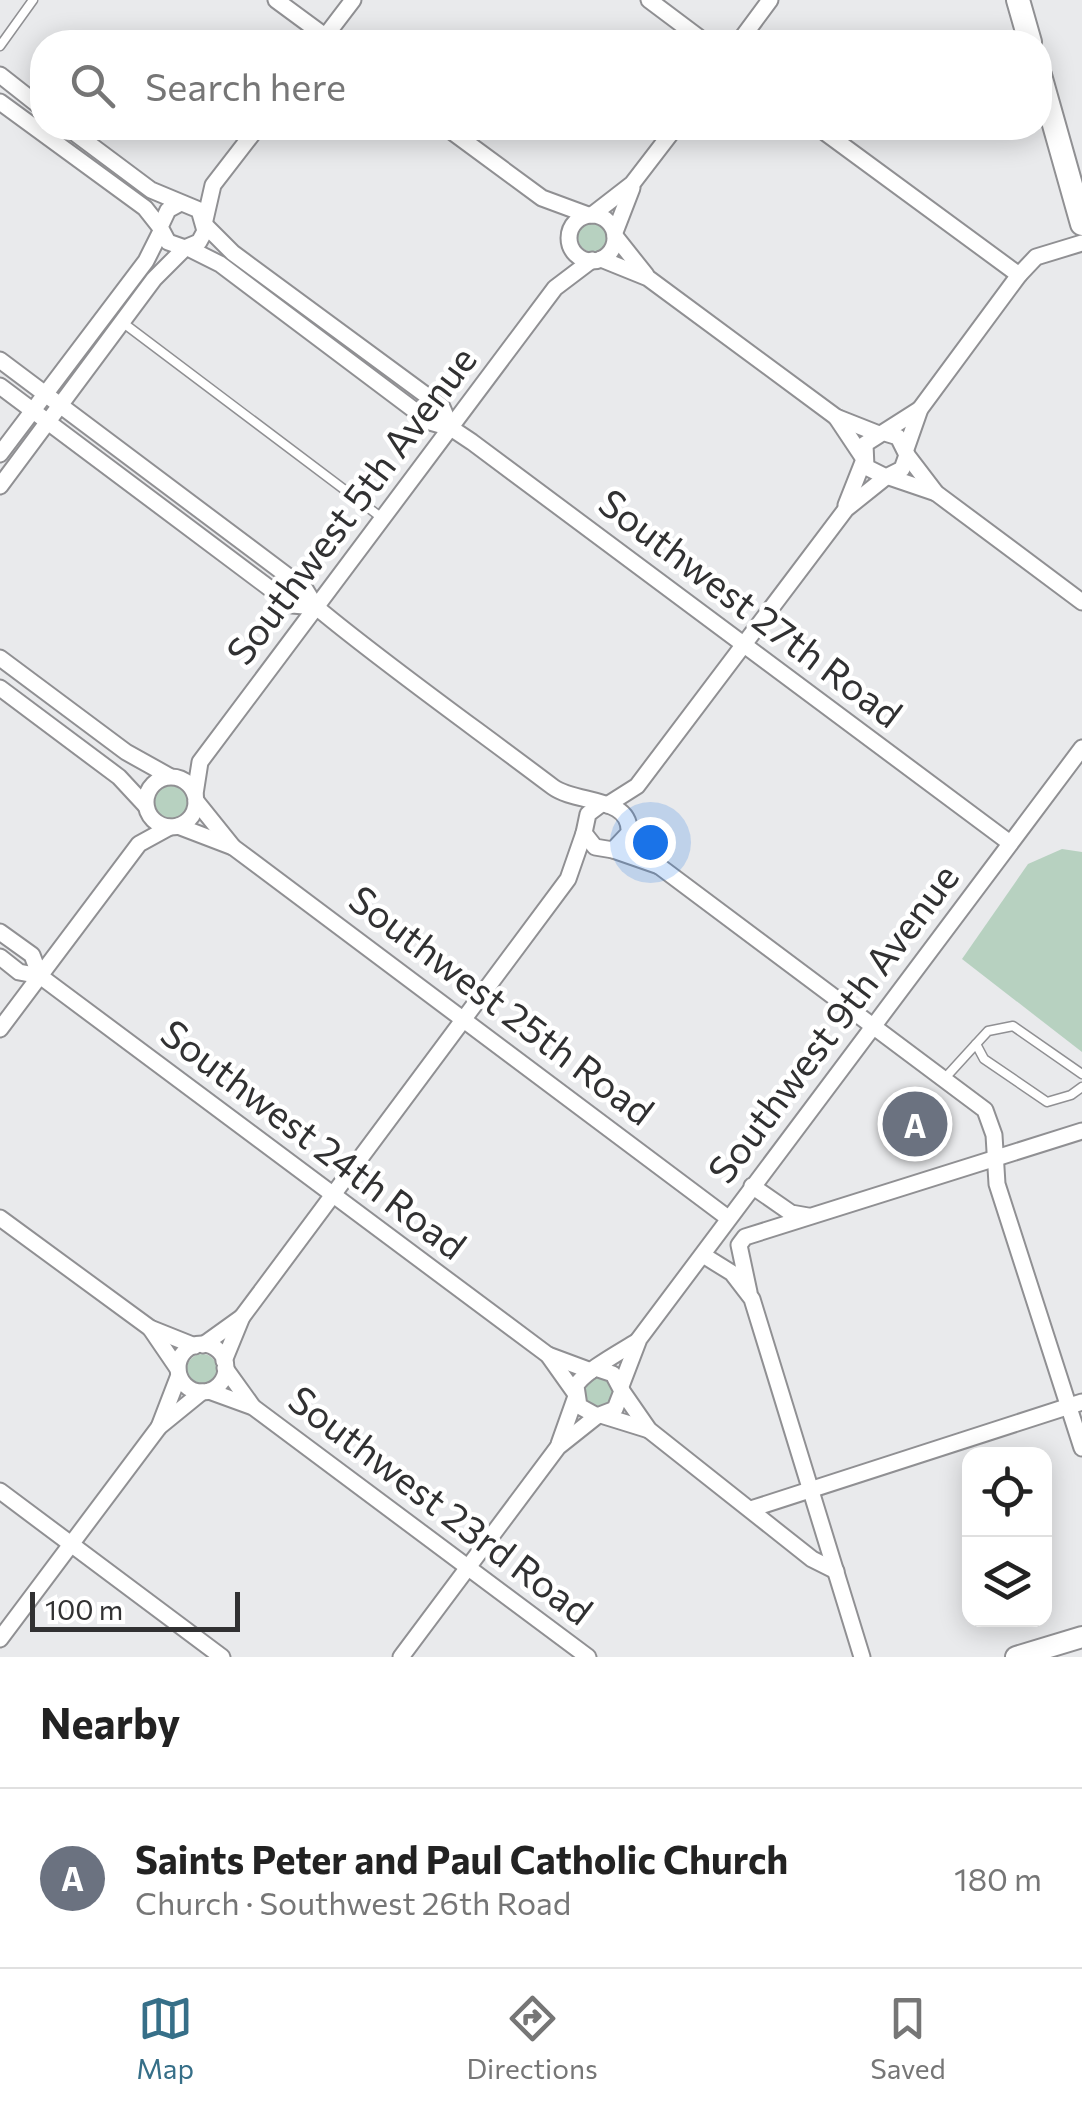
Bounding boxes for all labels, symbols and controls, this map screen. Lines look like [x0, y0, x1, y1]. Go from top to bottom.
search box [30, 30, 1052, 140]
icon: search [65, 58, 120, 113]
text: Search here [145, 62, 346, 109]
street label: Southwest 5th Avenue [215, 336, 485, 673]
street label: Southwest 27th Road [591, 478, 912, 736]
your location [625, 817, 676, 868]
street label: Southwest 9th Avenue [699, 856, 969, 1192]
street label: Southwest 25th Road [341, 874, 664, 1134]
street label: Southwest 24th Road [153, 1008, 476, 1268]
pin: A [882, 1086, 948, 1162]
street label: Southwest 23rd Road [280, 1374, 603, 1634]
map controls [962, 1447, 1052, 1627]
button: locate [962, 1447, 1052, 1537]
button: layers [962, 1537, 1052, 1627]
scale bar [30, 1587, 240, 1632]
text: 100 m [45, 1592, 123, 1626]
text: Nearby [40, 1696, 180, 1748]
text: Saints Peter and Paul Catholic Church [135, 1835, 788, 1882]
text: A [61, 1858, 84, 1898]
text: 180 m [954, 1858, 1042, 1898]
text: Church · Southwest 26th Road [135, 1882, 571, 1922]
tab: Map [136, 1991, 194, 2085]
tab: Directions [466, 1991, 598, 2085]
tab: Saved [870, 1991, 946, 2085]

